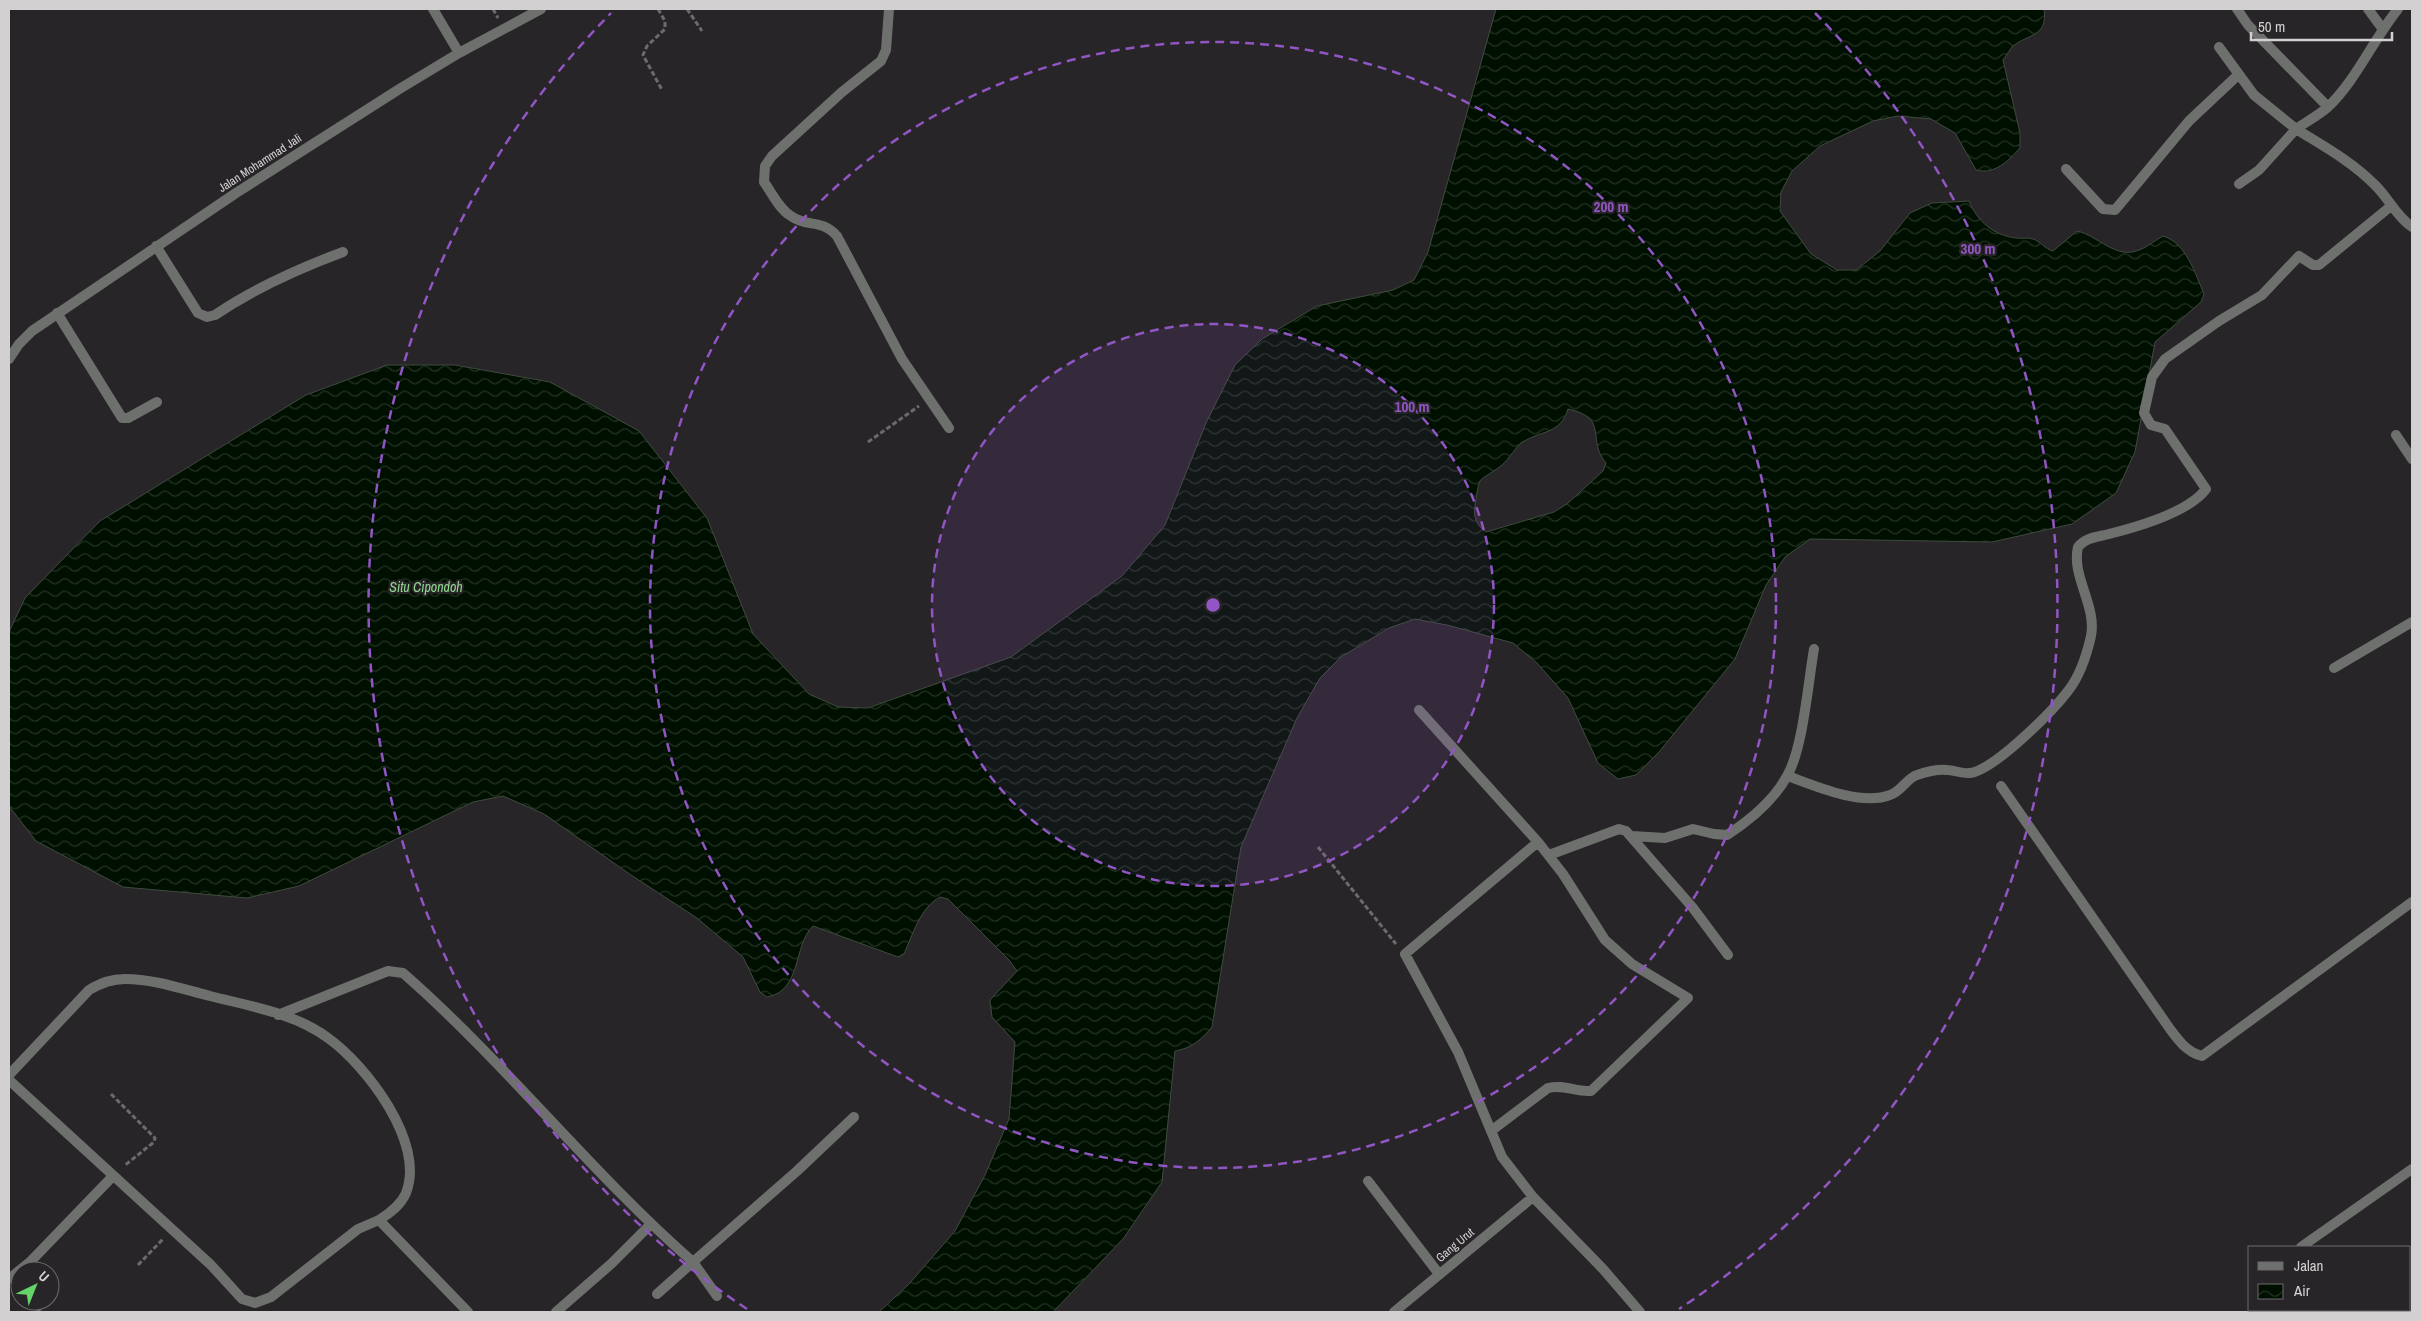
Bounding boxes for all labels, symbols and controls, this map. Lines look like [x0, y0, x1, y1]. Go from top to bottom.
scale bar [2251, 10, 2392, 42]
text: 50 m [2258, 16, 2285, 37]
street label: Jalan Mohammad Jali [215, 130, 305, 196]
text: 200 m [1594, 196, 1628, 217]
text: 300 m [1961, 238, 1995, 259]
text: 100 m [1395, 396, 1429, 417]
water label: Situ Cipondoh [389, 578, 463, 596]
centre of rings [1204, 596, 1222, 614]
street label: Gang Urut [1432, 1224, 1478, 1266]
legend [2248, 1246, 2411, 1311]
text: Jalan [2294, 1255, 2323, 1276]
north arrow [10, 1261, 60, 1311]
text: U [35, 1267, 53, 1286]
text: Air [2293, 1280, 2310, 1301]

